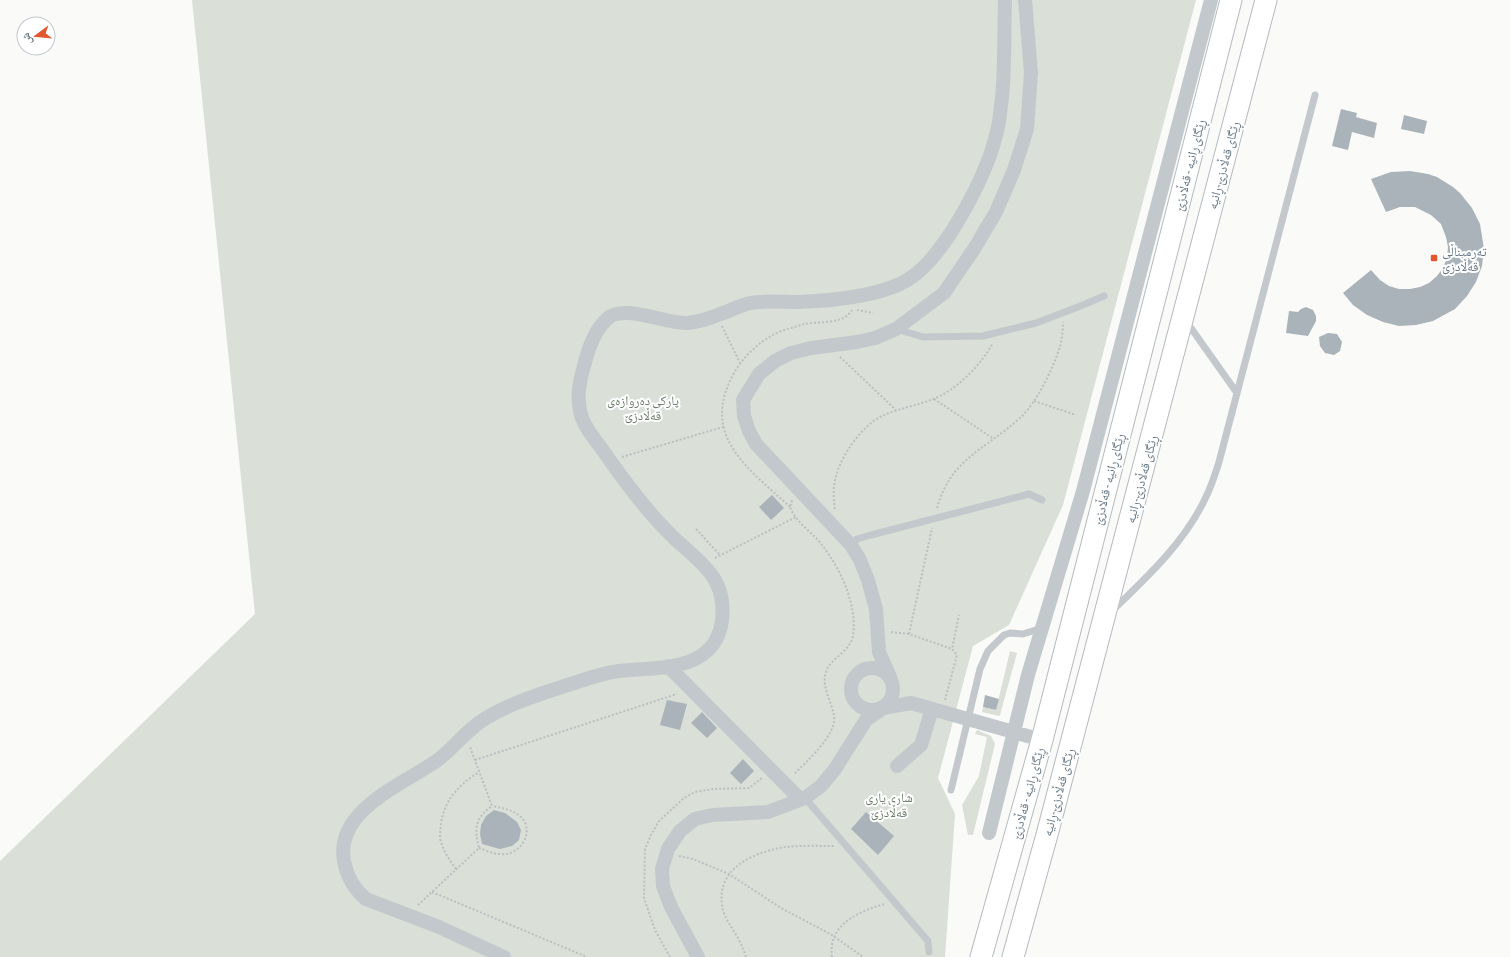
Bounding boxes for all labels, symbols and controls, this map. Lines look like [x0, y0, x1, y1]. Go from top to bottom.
north arrow [16, 16, 56, 56]
text: ش [19, 31, 36, 46]
street label: ڕێگای ڕانیە - قەڵادزێ [1169, 117, 1211, 213]
street label: ڕێگای قەڵادزێ-ڕانیە [1203, 119, 1245, 212]
place label: تەرمیناڵی قەڵادزێ [1442, 243, 1487, 275]
marker: تەرمیناڵی قەڵادزێ [1429, 253, 1439, 263]
park label: پارکی دەروازەی قەڵادزێ [607, 393, 679, 424]
street label: ڕێگای ڕانیە - قەڵادزێ [1088, 431, 1130, 527]
street label: ڕێگای قەڵادزێ-ڕانیە [1121, 433, 1163, 526]
street label: ڕێگای ڕانیە - قەڵادزێ [1007, 745, 1050, 841]
street label: ڕێگای قەڵادزێ-ڕانیە [1038, 746, 1080, 839]
park label: شاری یاری قەڵادزێ [865, 790, 913, 821]

